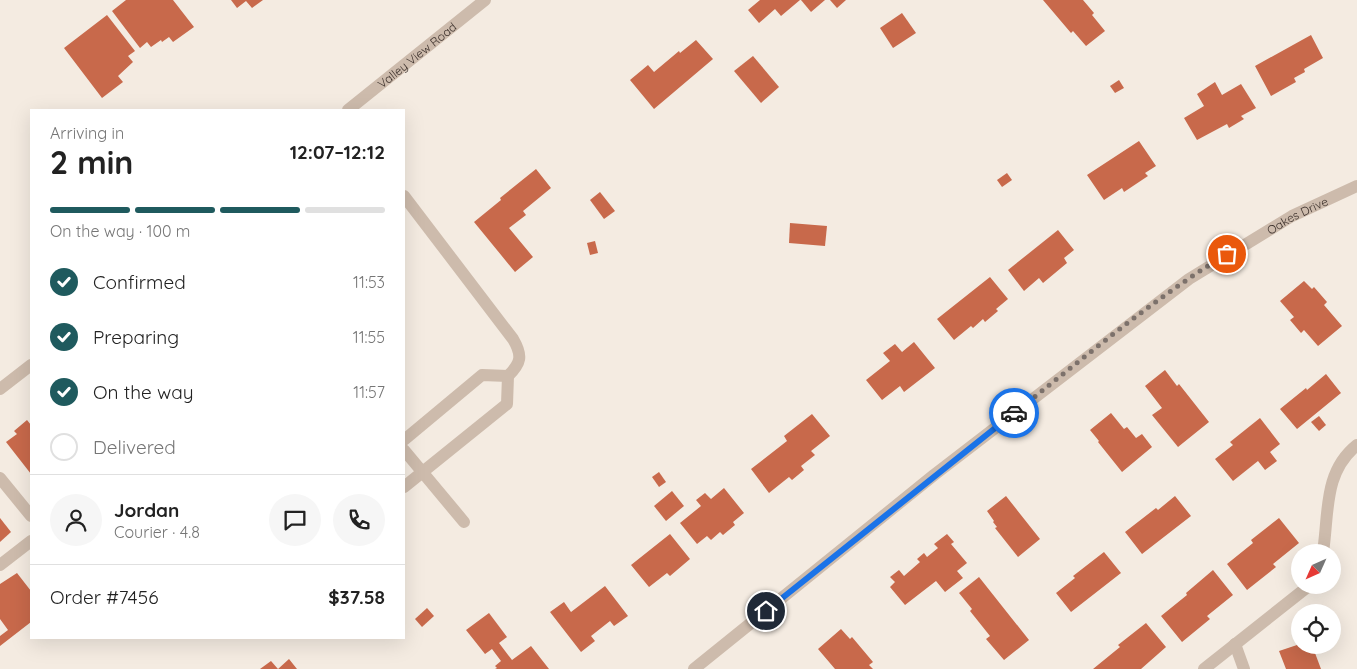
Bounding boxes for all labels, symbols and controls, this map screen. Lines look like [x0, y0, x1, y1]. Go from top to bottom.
street label: Valley View Road [374, 19, 459, 91]
text: Arriving in [50, 123, 124, 143]
text: 12:07–12:12 [290, 140, 385, 164]
text: 2 min [50, 142, 133, 182]
street label: Oakes Drive [1264, 193, 1330, 237]
text: On the way · 100 m [50, 221, 190, 241]
pin [1206, 233, 1248, 275]
icon: bag [1213, 240, 1241, 268]
icon: check [50, 268, 78, 296]
text: Confirmed [93, 270, 186, 294]
text: 11:53 [353, 272, 385, 292]
icon: check [50, 323, 78, 351]
text: Preparing [93, 325, 179, 349]
text: 11:55 [353, 327, 385, 347]
icon: check [50, 378, 78, 406]
text: On the way [93, 380, 194, 404]
text: 11:57 [353, 382, 385, 402]
courier [989, 388, 1039, 438]
icon: car [1000, 399, 1028, 427]
text: Delivered [93, 435, 176, 459]
button: person [50, 494, 102, 546]
button: chat [269, 494, 321, 546]
button: phone [333, 494, 385, 546]
text: Jordan [114, 498, 179, 522]
text: Courier · 4.8 [114, 522, 200, 542]
north arrow [1291, 544, 1341, 594]
map controls [1291, 544, 1341, 654]
text: Order #7456 [50, 585, 158, 609]
text: $37.58 [328, 585, 385, 609]
pin [745, 590, 787, 632]
icon: home [752, 597, 780, 625]
button: locate [1291, 604, 1341, 654]

